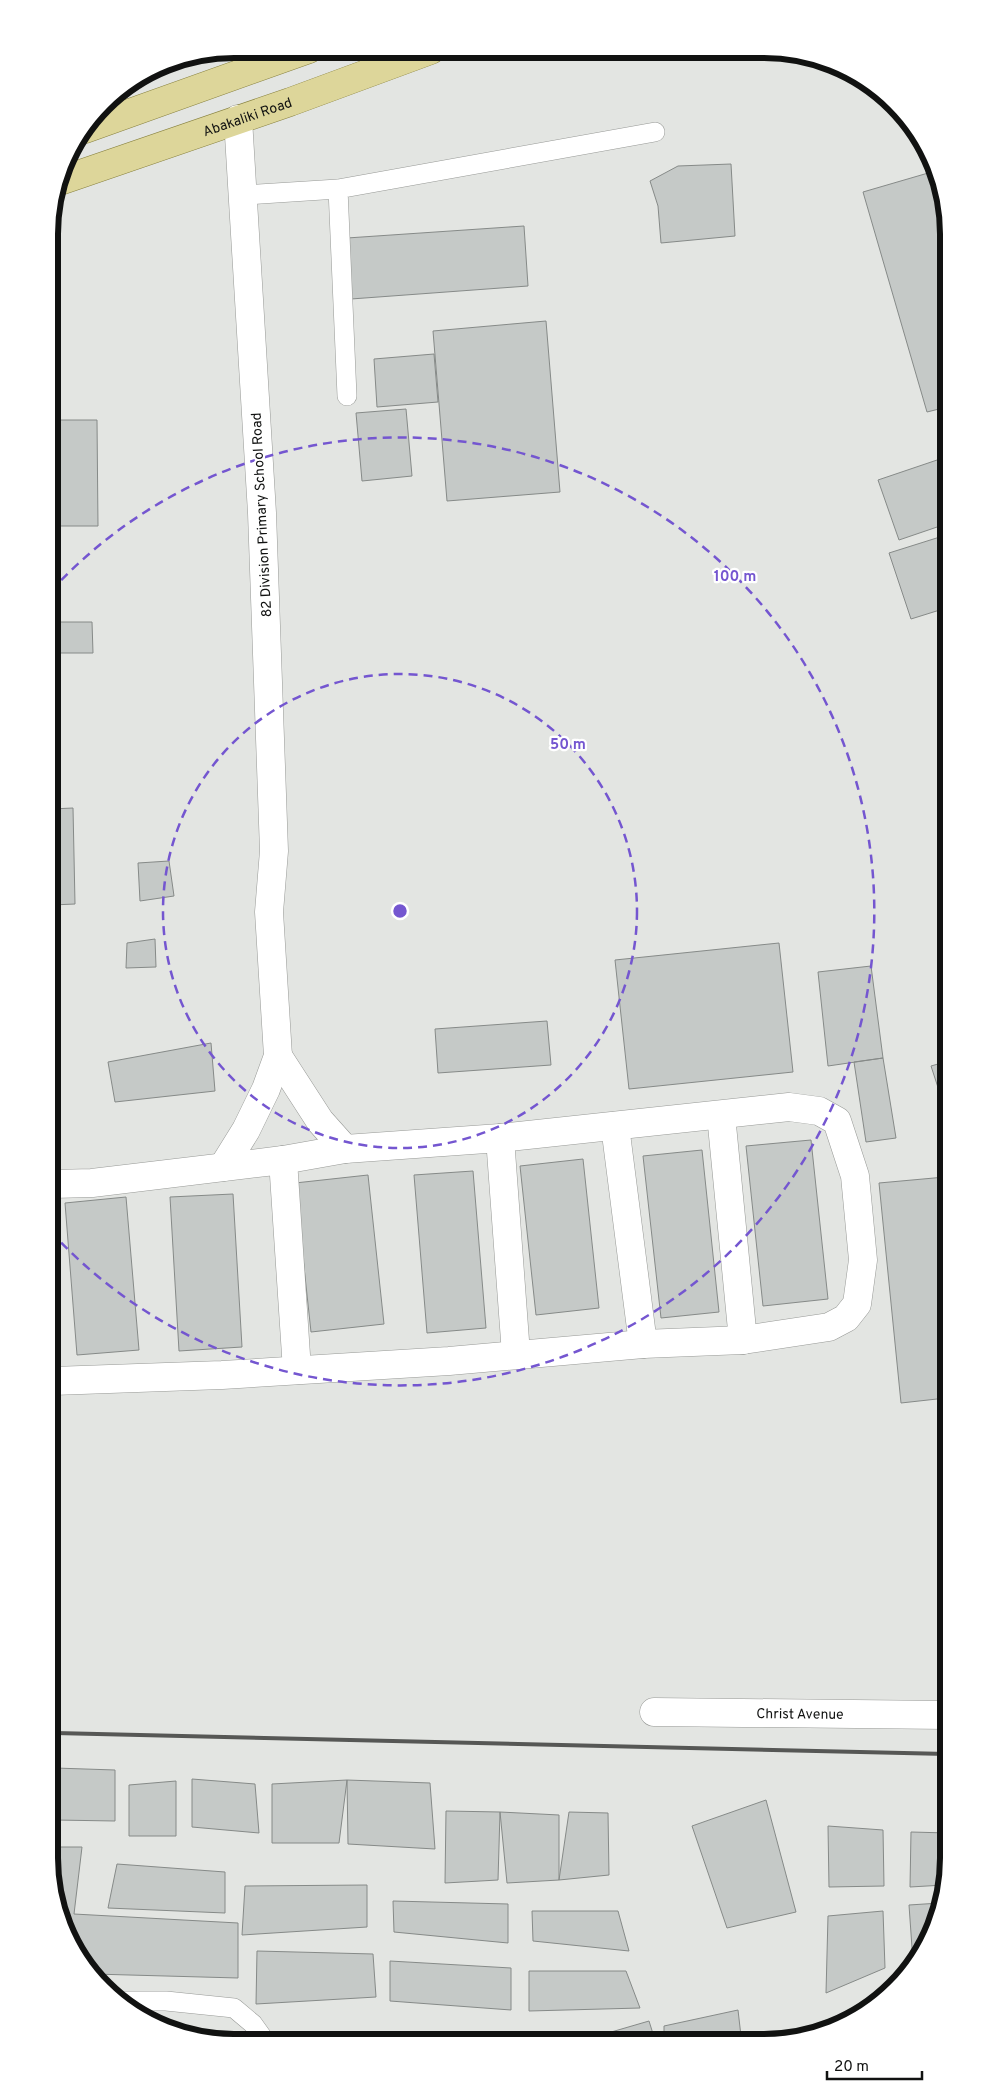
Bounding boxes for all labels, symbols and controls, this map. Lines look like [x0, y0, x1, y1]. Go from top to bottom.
street label: Abakaliki Road [201, 95, 295, 141]
street label: 82 Division Primary School Road [249, 412, 276, 618]
text: 100 m [714, 568, 756, 587]
text: 50 m [550, 736, 586, 755]
centre of rings [391, 902, 409, 920]
street label: Christ Avenue [756, 1706, 844, 1724]
scale bar [827, 2048, 922, 2080]
text: 20 m [834, 2058, 869, 2077]

